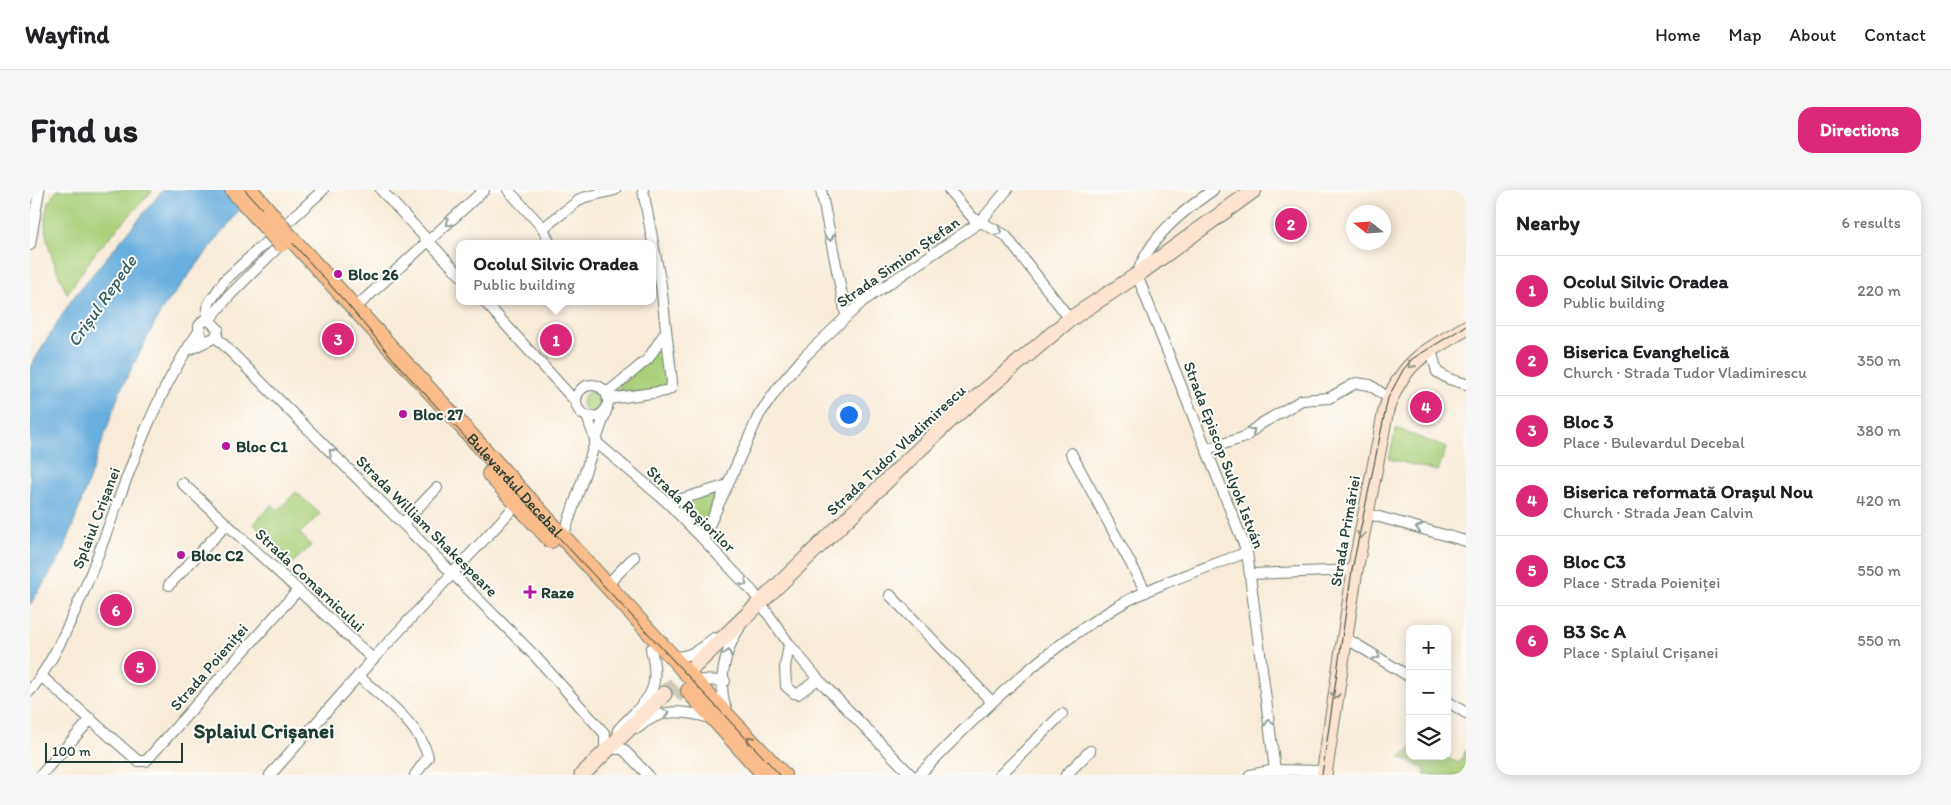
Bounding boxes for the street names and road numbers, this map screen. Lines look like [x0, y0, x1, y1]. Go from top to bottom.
street label: Strada Simion Ștefan [833, 212, 964, 312]
street label: Strada Episcop Sulyok István [1180, 359, 1269, 552]
street label: Strada Tudor Vladimirescu [823, 381, 969, 519]
street label: Bulevardul Decebal [463, 429, 568, 541]
street label: Strada William Shakespeare [352, 451, 502, 601]
street label: Strada Roșiorilor [643, 462, 740, 557]
street label: Splaiul Crișanei [68, 464, 124, 572]
street label: Strada Primăriei [1326, 474, 1364, 588]
street label: Strada Comarnicului [251, 524, 369, 636]
street label: Strada Poieniței [166, 619, 252, 715]

